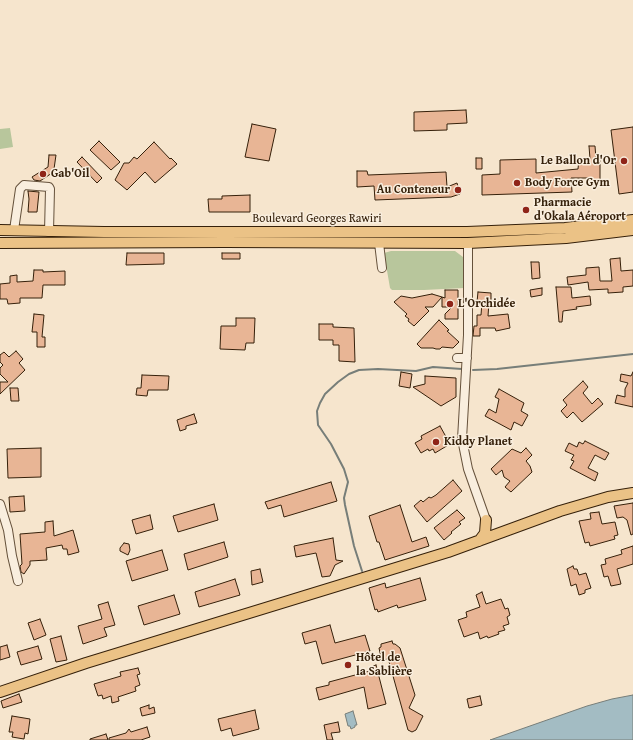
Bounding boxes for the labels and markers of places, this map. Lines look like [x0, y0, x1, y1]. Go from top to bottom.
place label: Le Ballon d'Or [541, 154, 616, 168]
marker: Le Ballon d'Or [619, 156, 629, 166]
place label: Gab'Oil [51, 167, 89, 181]
marker: Gab'Oil [38, 169, 48, 179]
place label: Body Force Gym [525, 176, 610, 190]
marker: Body Force Gym [512, 178, 522, 188]
place label: Au Conteneur [377, 183, 450, 197]
marker: Au Conteneur [453, 185, 463, 195]
place label: Pharmacie d'Okala Aéroport [534, 196, 626, 224]
marker: Pharmacie d'Okala Aéroport [521, 205, 531, 215]
place label: L'Orchidée [458, 297, 515, 311]
marker: L'Orchidée [445, 299, 455, 309]
place label: Kiddy Planet [444, 435, 512, 449]
marker: Kiddy Planet [431, 437, 441, 447]
place label: Hôtel de la Sablière [356, 651, 412, 679]
marker: Hôtel de la Sablière [343, 660, 353, 670]

